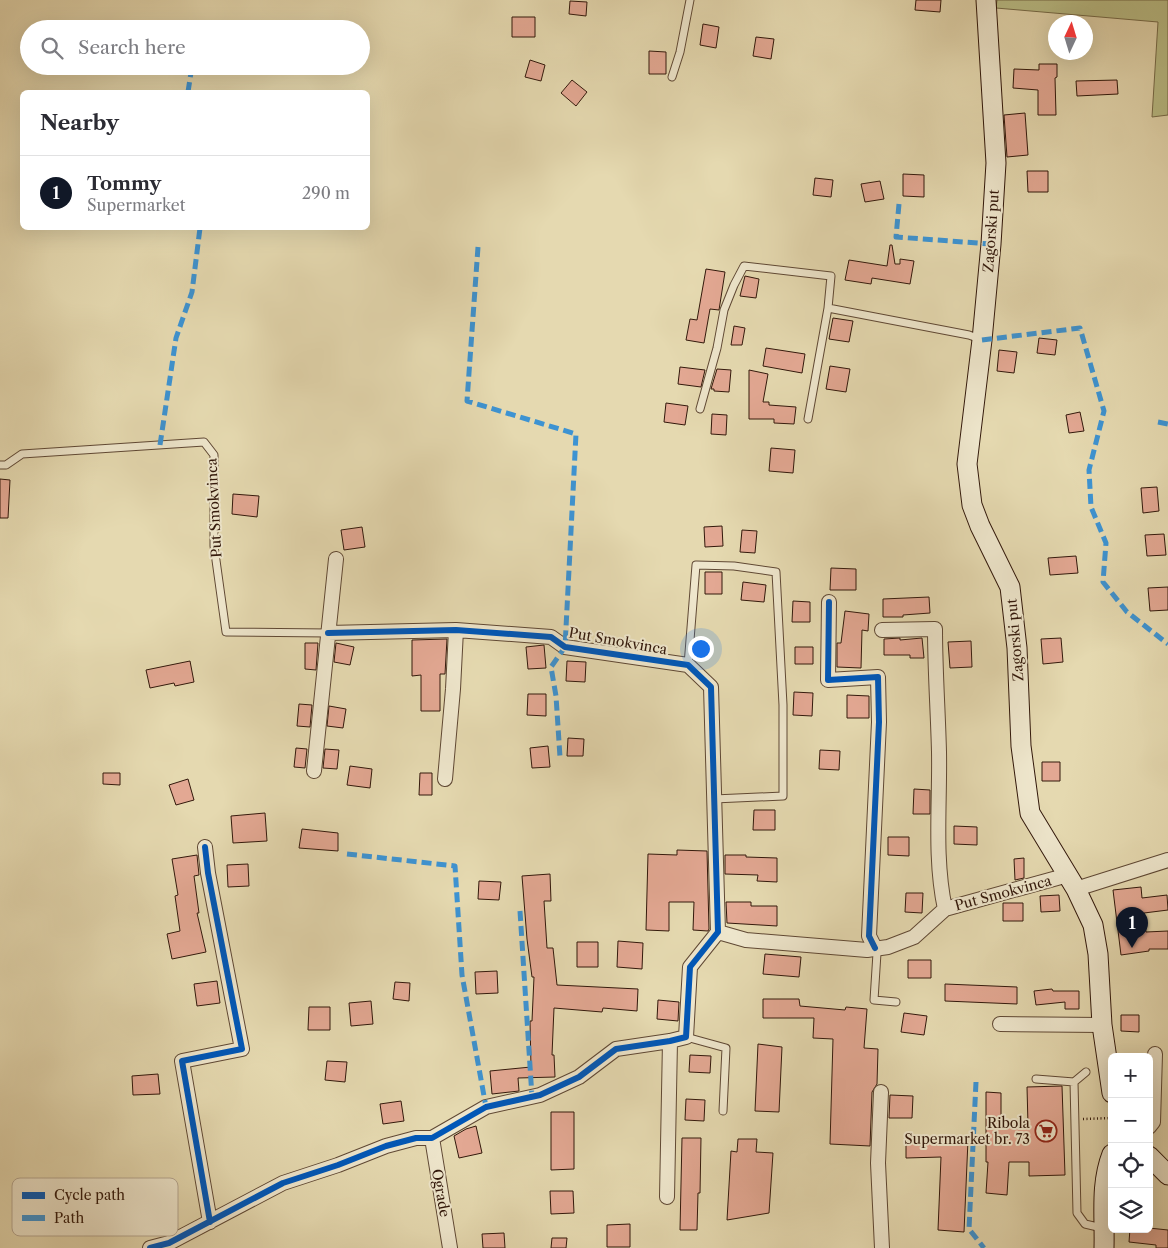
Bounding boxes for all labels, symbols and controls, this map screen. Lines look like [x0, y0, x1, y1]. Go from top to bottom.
north arrow [1048, 15, 1093, 60]
search box [20, 20, 370, 75]
icon: search [38, 34, 66, 62]
text: Search here [78, 36, 186, 59]
text: Nearby [40, 110, 119, 135]
text: Tommy [87, 172, 161, 195]
text: 1 [52, 183, 60, 203]
text: 290 m [302, 183, 350, 203]
street label: Zagorski put [979, 189, 1003, 273]
text: Supermarket [87, 195, 185, 215]
street label: Put Smokvinca [202, 457, 226, 558]
street label: Zagorski put [1002, 598, 1028, 682]
street label: Put Smokvinca [567, 623, 669, 659]
your location [688, 636, 714, 662]
street label: Put Smokvinca [953, 871, 1054, 915]
pin: 1 [1116, 907, 1148, 948]
map controls [1108, 1053, 1153, 1233]
button: + [1108, 1053, 1153, 1098]
button: − [1108, 1098, 1153, 1143]
place label: Ribola Supermarket br. 73 [904, 1114, 1031, 1148]
supermarket icon: Ribola Supermarket br. 73 [1034, 1119, 1058, 1143]
button: locate [1108, 1143, 1153, 1188]
street label: Ograde [428, 1168, 454, 1219]
legend [12, 1178, 178, 1236]
text: Cycle path [54, 1186, 125, 1204]
button: layers [1108, 1188, 1153, 1233]
text: Path [54, 1209, 84, 1227]

